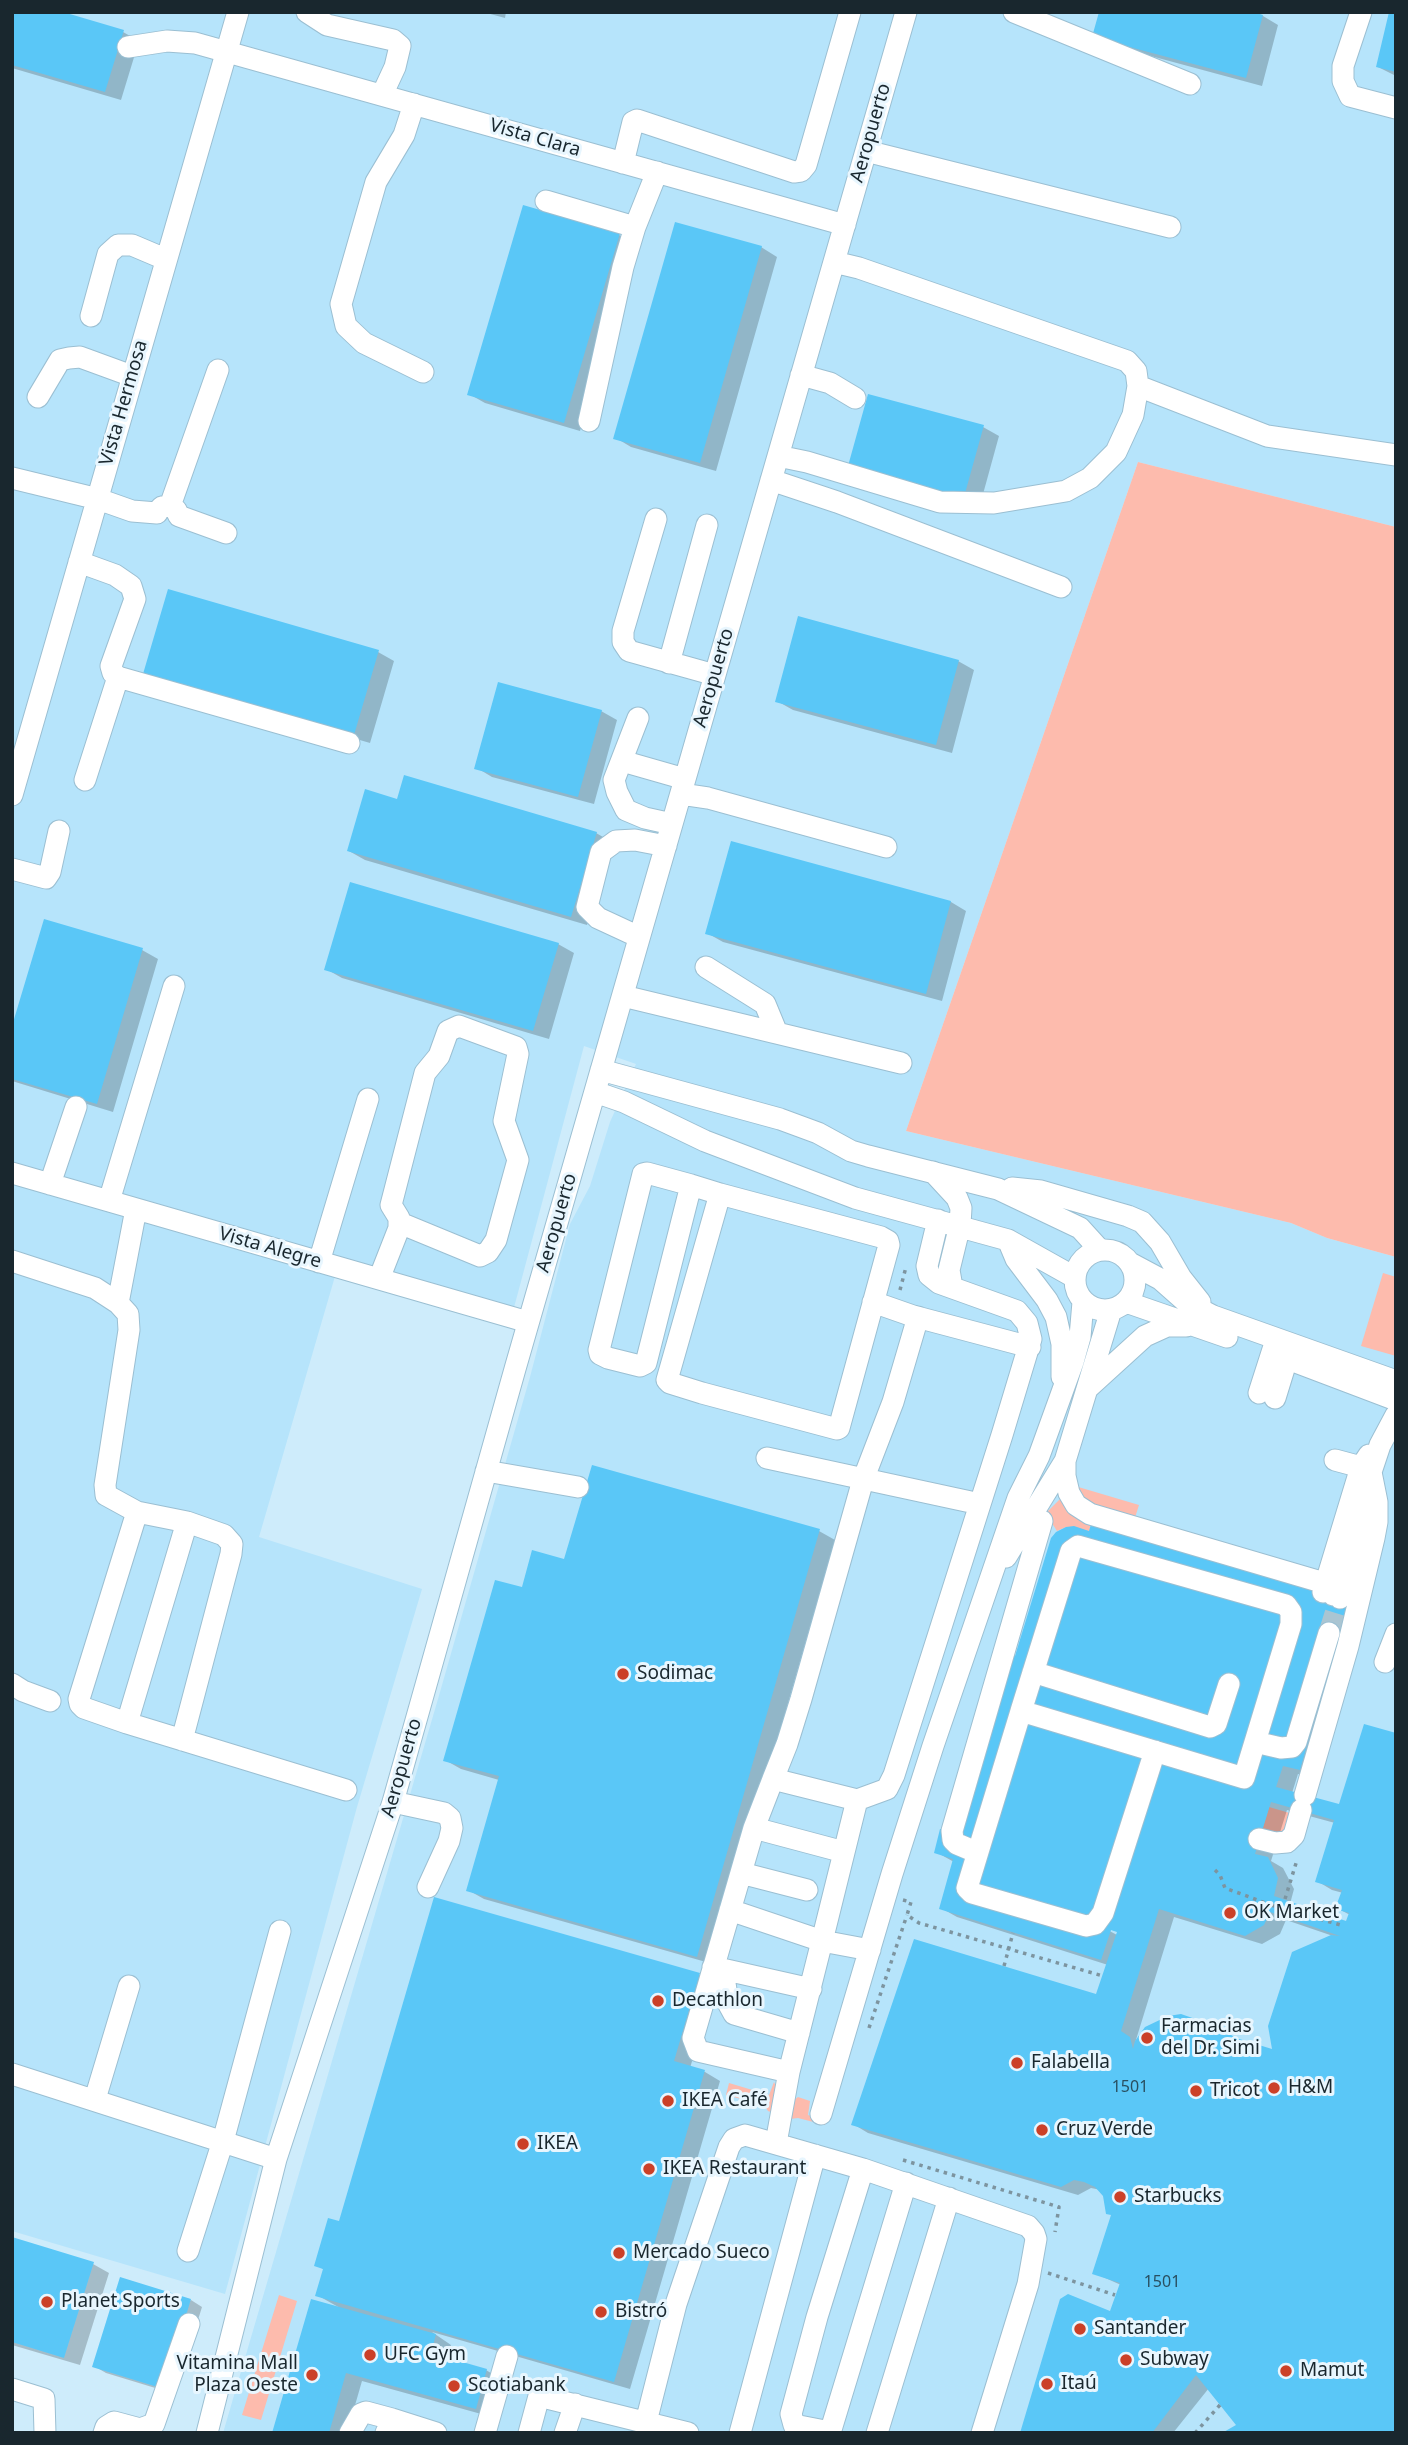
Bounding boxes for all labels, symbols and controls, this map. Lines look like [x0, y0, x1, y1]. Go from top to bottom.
street label: Aeropuerto [846, 81, 896, 185]
street label: Vista Clara [487, 114, 583, 162]
street label: Vista Hermosa [95, 338, 153, 468]
street label: Aeropuerto [689, 626, 739, 730]
street label: Aeropuerto [532, 1171, 582, 1275]
street label: Vista Alegre [216, 1223, 324, 1273]
place label: Sodimac [637, 1663, 713, 1685]
marker: Sodimac [615, 1666, 631, 1682]
street label: Aeropuerto [377, 1716, 427, 1820]
place label: OK Market [1244, 1902, 1339, 1924]
marker: OK Market [1222, 1905, 1238, 1921]
place label: Decathlon [672, 1990, 763, 2012]
marker: Decathlon [650, 1993, 666, 2009]
place label: Farmacias del Dr. Simi [1161, 2016, 1260, 2060]
marker: Farmacias del Dr. Simi [1139, 2030, 1155, 2046]
place label: Falabella [1031, 2052, 1110, 2074]
marker: Falabella [1009, 2055, 1025, 2071]
house number: 1501 [1112, 2077, 1148, 2097]
place label: H&M [1288, 2077, 1333, 2099]
place label: Tricot [1210, 2080, 1260, 2102]
marker: H&M [1266, 2080, 1282, 2096]
marker: Tricot [1188, 2083, 1204, 2099]
place label: IKEA Café [682, 2090, 768, 2112]
marker: IKEA Café [660, 2093, 676, 2109]
place label: Cruz Verde [1056, 2119, 1153, 2141]
marker: Cruz Verde [1034, 2122, 1050, 2138]
place label: IKEA [537, 2133, 578, 2155]
marker: IKEA [515, 2136, 531, 2152]
place label: IKEA Restaurant [663, 2158, 806, 2180]
marker: IKEA Restaurant [641, 2161, 657, 2177]
place label: Starbucks [1134, 2186, 1222, 2208]
marker: Starbucks [1112, 2189, 1128, 2205]
place label: Mercado Sueco [633, 2242, 770, 2264]
marker: Mercado Sueco [611, 2245, 627, 2261]
house number: 1501 [1144, 2272, 1180, 2292]
place label: Planet Sports [61, 2291, 180, 2313]
marker: Planet Sports [39, 2294, 55, 2310]
place label: Bistró [615, 2301, 667, 2323]
marker: Bistró [593, 2304, 609, 2320]
place label: Santander [1094, 2318, 1186, 2340]
marker: Santander [1072, 2321, 1088, 2337]
place label: UFC Gym [384, 2344, 466, 2366]
marker: UFC Gym [362, 2347, 378, 2363]
place label: Subway [1140, 2349, 1209, 2371]
marker: Subway [1118, 2352, 1134, 2368]
place label: Vitamina Mall Plaza Oeste [176, 2353, 298, 2397]
place label: Mamut [1300, 2360, 1364, 2382]
marker: Mamut [1278, 2363, 1294, 2379]
marker: Vitamina Mall Plaza Oeste [304, 2367, 320, 2383]
place label: Itaú [1061, 2373, 1097, 2395]
place label: Scotiabank [468, 2375, 566, 2397]
marker: Itaú [1039, 2376, 1055, 2392]
marker: Scotiabank [446, 2378, 462, 2394]

